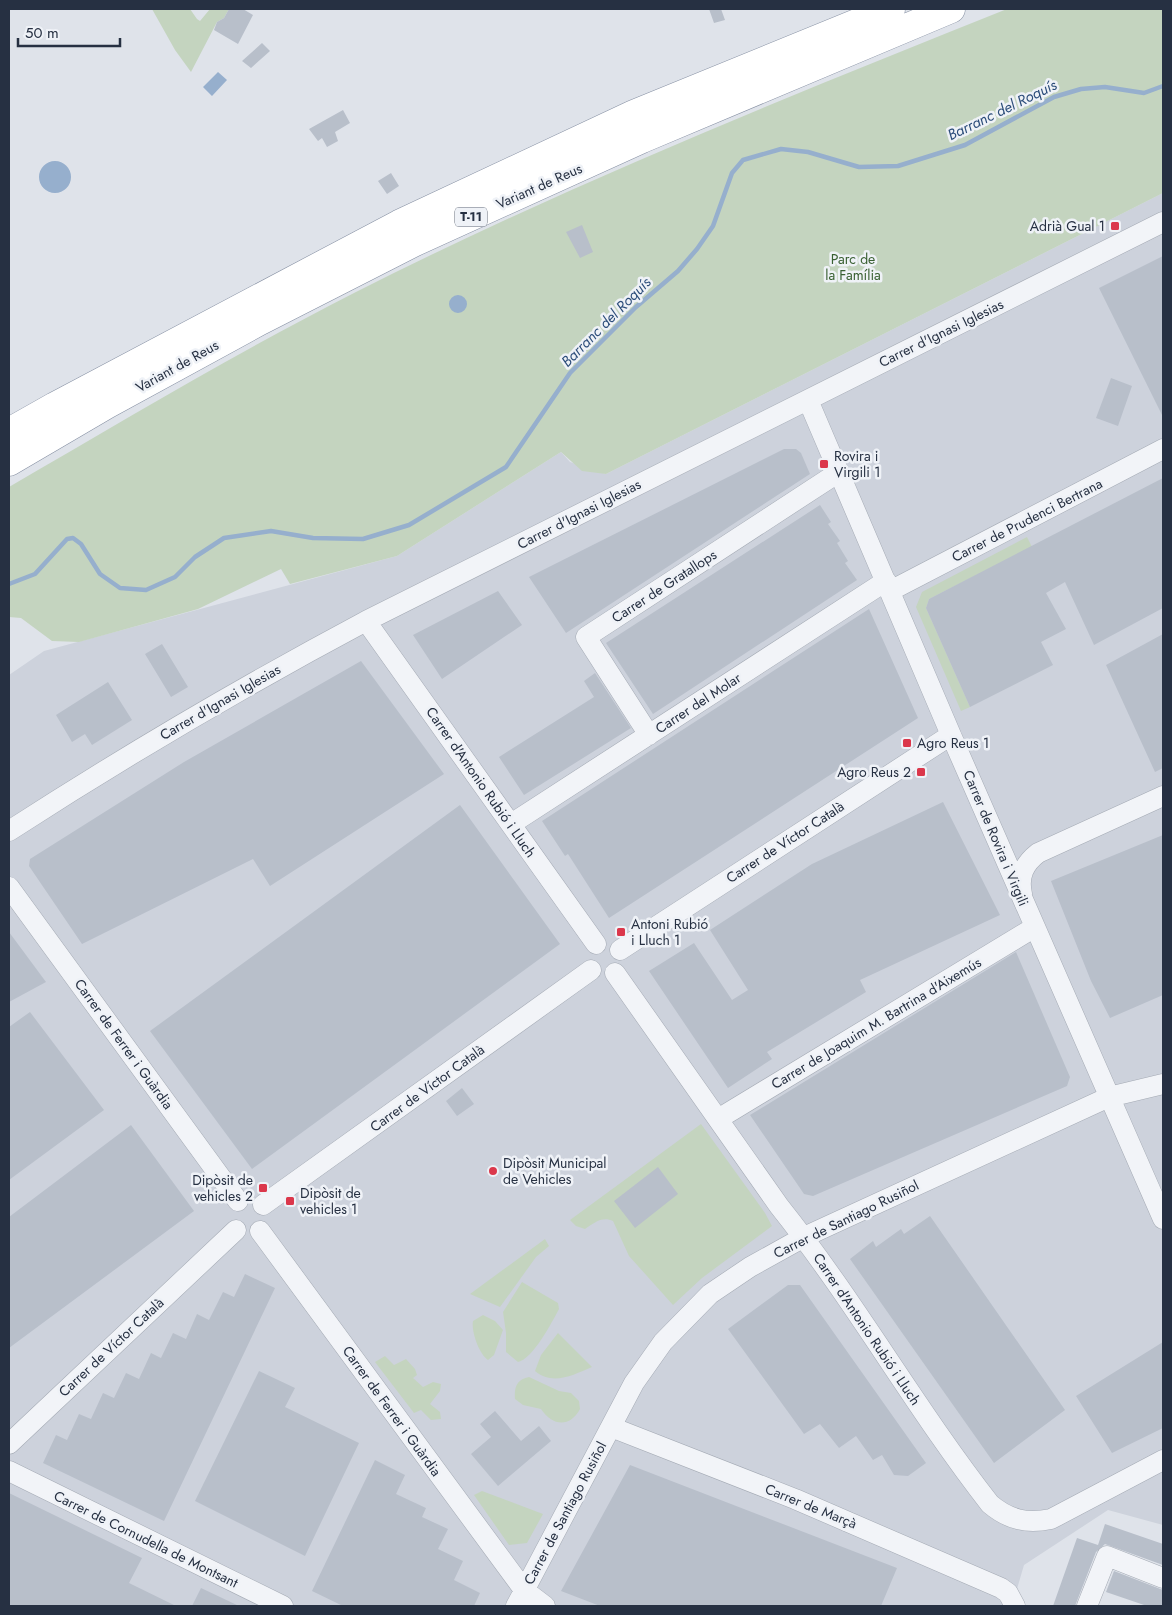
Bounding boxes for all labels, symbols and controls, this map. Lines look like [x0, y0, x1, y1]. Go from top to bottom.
scale bar [18, 15, 120, 47]
text: 50 m [25, 22, 59, 44]
water label: Barranc del Roquís [944, 74, 1060, 146]
street label: Variant de Reus [493, 158, 585, 214]
road number: T-11 [455, 208, 487, 226]
place label: Adrià Gual 1 [1030, 216, 1105, 236]
marker: Adrià Gual 1 [1109, 220, 1121, 232]
park label: Parc de la Família [825, 249, 881, 285]
water label: Barranc del Roquís [556, 272, 656, 372]
street label: Carrer d'Ignasi Iglesias [875, 294, 1007, 372]
street label: Variant de Reus [132, 335, 222, 397]
place label: Rovira i Virgili 1 [834, 446, 880, 482]
marker: Rovira i Virgili 1 [818, 458, 830, 470]
street label: Carrer de Prudenci Bertrana [948, 473, 1106, 567]
street label: Carrer d'Ignasi Iglesias [514, 474, 645, 554]
street label: Carrer de Gratallops [608, 544, 721, 627]
street label: Carrer d'Ignasi Iglesias [156, 659, 284, 745]
street label: Carrer del Molar [651, 668, 745, 738]
street label: Carrer d'Antonio Rubió i Lluch [421, 703, 541, 861]
place label: Agro Reus 1 [917, 733, 989, 753]
marker: Agro Reus 1 [901, 737, 913, 749]
place label: Agro Reus 2 [837, 762, 911, 782]
marker: Agro Reus 2 [915, 766, 927, 778]
street label: Carrer de Rovira i Virgili [958, 767, 1034, 909]
street label: Carrer de Víctor Català [722, 796, 848, 888]
place label: Antoni Rubió i Lluch 1 [631, 914, 709, 950]
marker: Antoni Rubió i Lluch 1 [615, 926, 627, 938]
street label: Carrer de Joaquim M. Bartrina d'Aixemús [767, 952, 985, 1094]
street label: Carrer de Ferrer i Guàrdia [70, 975, 178, 1113]
street label: Carrer de Víctor Català [366, 1040, 488, 1136]
place label: Dipòsit Municipal de Vehicles [503, 1153, 607, 1189]
marker: Dipòsit Municipal de Vehicles [487, 1165, 499, 1177]
place label: Dipòsit de vehicles 2 [192, 1170, 253, 1206]
street label: Carrer de Santiago Rusiñol [770, 1175, 922, 1263]
marker: Dipòsit de vehicles 2 [257, 1182, 269, 1194]
place label: Dipòsit de vehicles 1 [300, 1183, 361, 1219]
marker: Dipòsit de vehicles 1 [284, 1195, 296, 1207]
street label: Carrer d'Antonio Rubió i Lluch [808, 1249, 926, 1409]
street label: Carrer de Víctor Català [54, 1293, 168, 1401]
street label: Carrer de Ferrer i Guàrdia [338, 1342, 446, 1480]
street label: Carrer de Santiago Rusiñol [519, 1438, 611, 1588]
street label: Carrer de Marçà [762, 1478, 860, 1534]
street label: Carrer de Cornudella de Montsant [50, 1486, 242, 1593]

